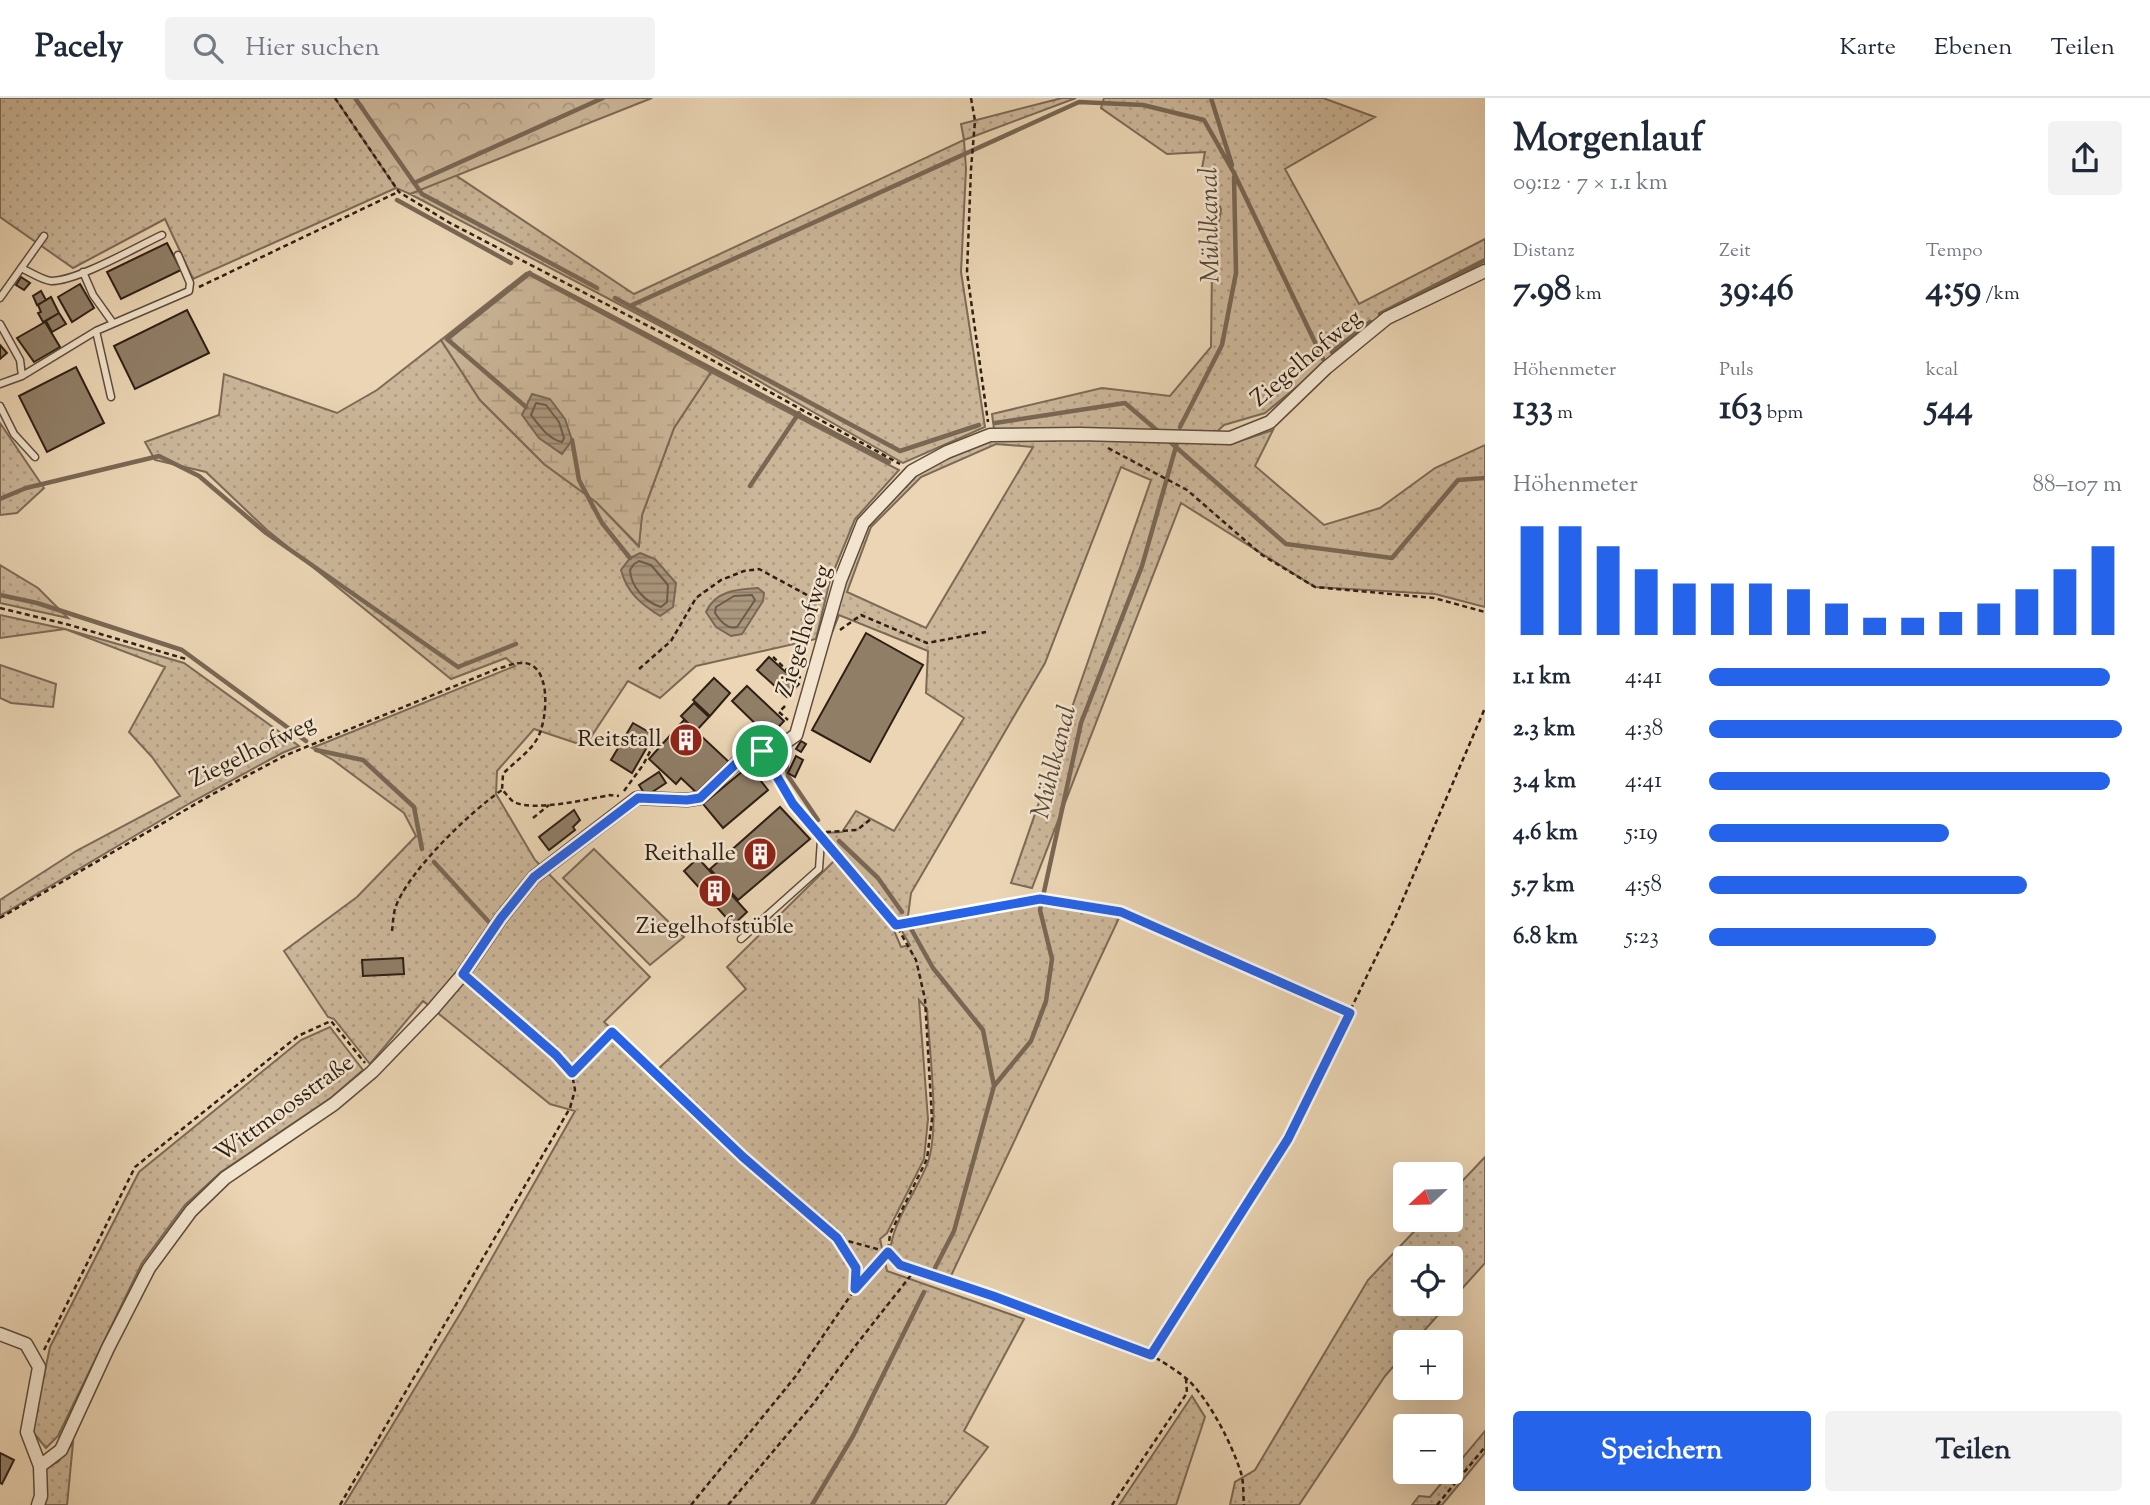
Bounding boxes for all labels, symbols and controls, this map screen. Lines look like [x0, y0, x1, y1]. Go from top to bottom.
search box [165, 17, 655, 80]
text: Pacely [35, 24, 123, 72]
icon: search [189, 29, 227, 67]
text: Hier suchen [245, 30, 380, 67]
text: Karte [1839, 31, 1896, 65]
text: Ebenen [1934, 31, 2012, 65]
text: Teilen [2050, 31, 2115, 65]
text: Morgenlauf [1513, 114, 1704, 168]
button: share [2048, 121, 2122, 195]
water label: Mühlkanal [1191, 167, 1231, 283]
text: 09:12 · 7 × 1.1 km [1513, 167, 1668, 200]
text: Distanz [1513, 238, 1575, 265]
text: Zeit [1719, 238, 1751, 265]
text: Tempo [1926, 238, 1983, 265]
text: 7.98 [1513, 265, 1572, 316]
text: 39:46 [1719, 265, 1794, 316]
text: 4:59 [1926, 265, 1981, 316]
text: km [1572, 281, 1602, 308]
text: /km [1981, 281, 2020, 308]
street label: Ziegelhofweg [1244, 302, 1370, 416]
text: Höhenmeter [1513, 357, 1616, 384]
text: Puls [1719, 357, 1754, 384]
text: kcal [1926, 357, 1958, 384]
text: 133 [1513, 384, 1553, 435]
text: 163 [1719, 384, 1763, 435]
text: 544 [1926, 384, 1973, 435]
text: m [1553, 400, 1573, 427]
text: bpm [1763, 400, 1803, 427]
text: Höhenmeter [1513, 469, 1638, 502]
text: 88–107 m [2033, 469, 2122, 502]
street label: Ziegelhofweg [769, 561, 841, 701]
text: 1.1 km [1513, 661, 1571, 694]
text: 4:41 [1625, 661, 1662, 694]
water label: Mühlkanal [1023, 701, 1087, 823]
street label: Ziegelhofweg [184, 707, 322, 797]
text: 2.3 km [1513, 713, 1575, 746]
text: 4:38 [1625, 713, 1663, 746]
building icon: Reitstall [667, 721, 705, 759]
pin [732, 721, 792, 781]
place label: Reitstall [577, 723, 662, 757]
icon: arrive [743, 732, 781, 770]
text: 3.4 km [1513, 765, 1576, 798]
text: 4:41 [1625, 765, 1662, 798]
text: 4.6 km [1513, 817, 1578, 850]
text: 5:19 [1625, 817, 1658, 850]
building icon: Reithalle [741, 835, 779, 873]
place label: Reithalle [644, 837, 736, 871]
text: 5.7 km [1513, 869, 1575, 902]
text: 4:58 [1625, 869, 1662, 902]
building icon: Ziegelhofstüble [696, 872, 734, 910]
place label: Ziegelhofstüble [636, 910, 794, 944]
text: 6.8 km [1513, 921, 1578, 954]
text: 5:23 [1625, 921, 1659, 954]
street label: Wittmoosstraße [208, 1047, 362, 1171]
north arrow [1393, 1162, 1463, 1232]
map controls [1393, 1162, 1463, 1484]
button: locate [1393, 1246, 1463, 1316]
button: + [1393, 1330, 1463, 1400]
button: Speichern [1513, 1411, 1811, 1491]
button: Teilen [1825, 1411, 2122, 1491]
button: − [1393, 1414, 1463, 1484]

